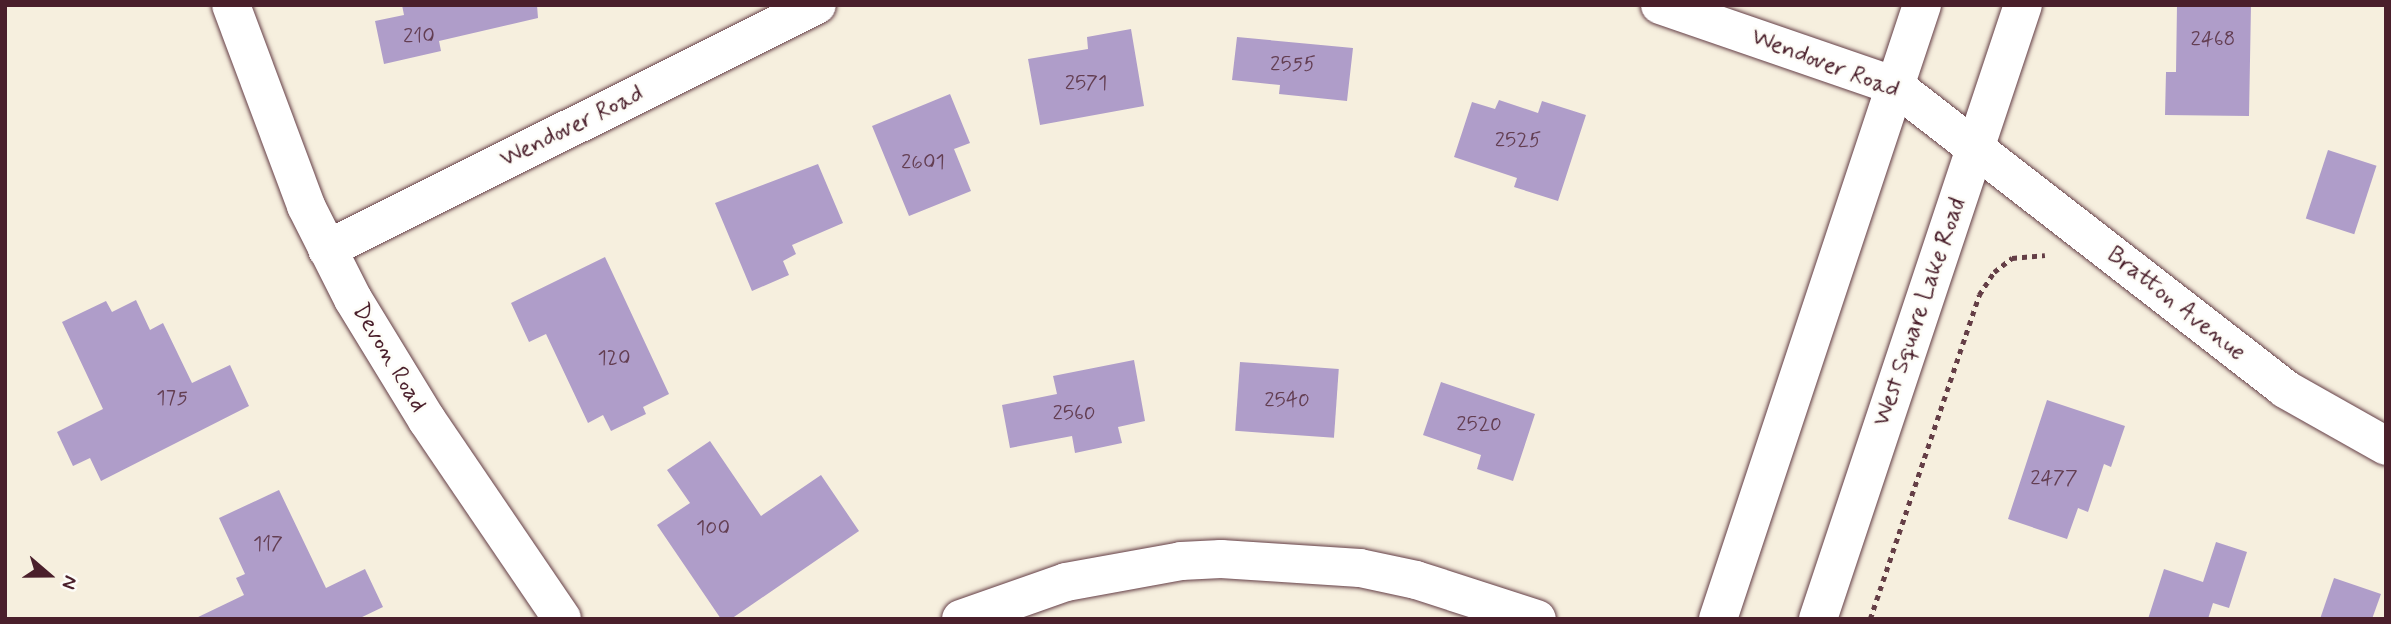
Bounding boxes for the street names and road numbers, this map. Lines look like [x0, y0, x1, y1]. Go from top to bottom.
street label: Wendover Road [1748, 23, 1902, 105]
street label: Wendover Road [497, 80, 647, 174]
street label: West Square Lake Road [1868, 194, 1972, 430]
street label: Bratton Avenue [2102, 242, 2250, 366]
street label: Devon Road [345, 298, 433, 418]

